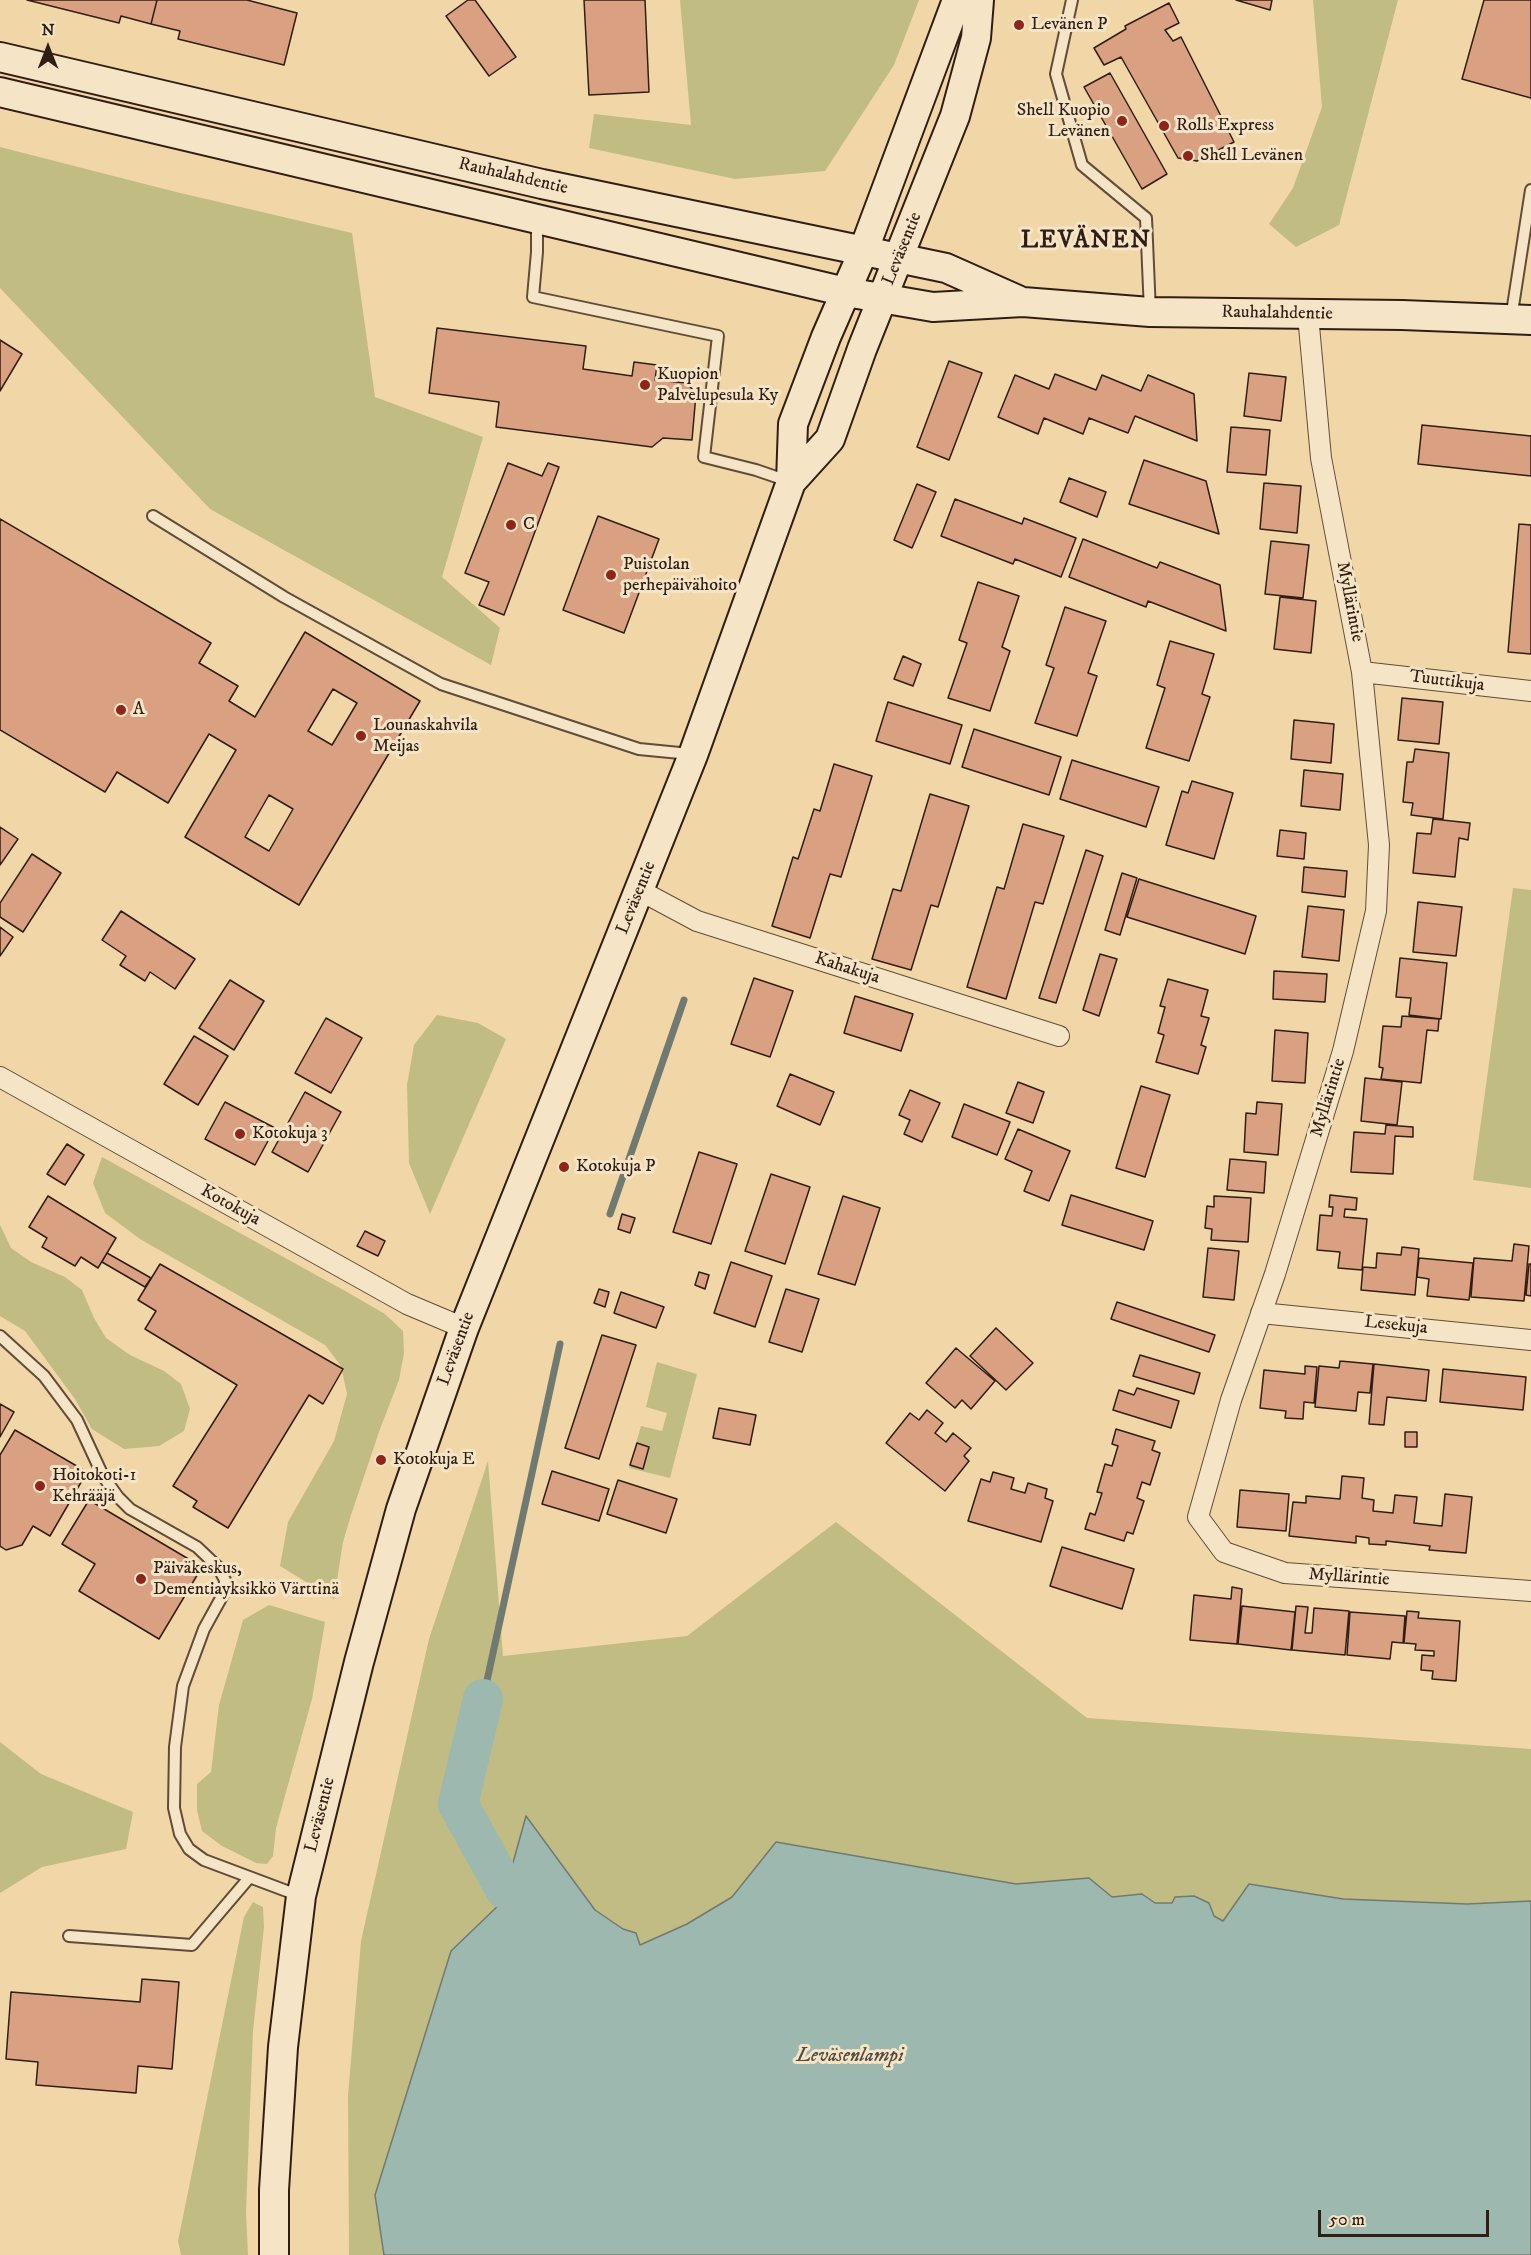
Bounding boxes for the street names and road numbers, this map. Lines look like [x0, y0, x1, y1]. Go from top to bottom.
street label: Rauhalahdentie [456, 154, 570, 200]
street label: Leväsentie [879, 209, 927, 289]
street label: Rauhalahdentie [1221, 302, 1333, 326]
street label: Myllärintie [1331, 560, 1367, 644]
street label: Tuuttikuja [1408, 667, 1486, 697]
street label: Leväsentie [613, 858, 661, 938]
street label: Kahakuja [812, 948, 882, 990]
street label: Myllärintie [1307, 1056, 1351, 1140]
street label: Kotokuja [196, 1181, 264, 1231]
street label: Leväsentie [434, 1309, 480, 1389]
street label: Lesekuja [1363, 1312, 1429, 1340]
street label: Myllärintie [1308, 1564, 1390, 1592]
street label: Leväsentie [301, 1775, 341, 1855]

